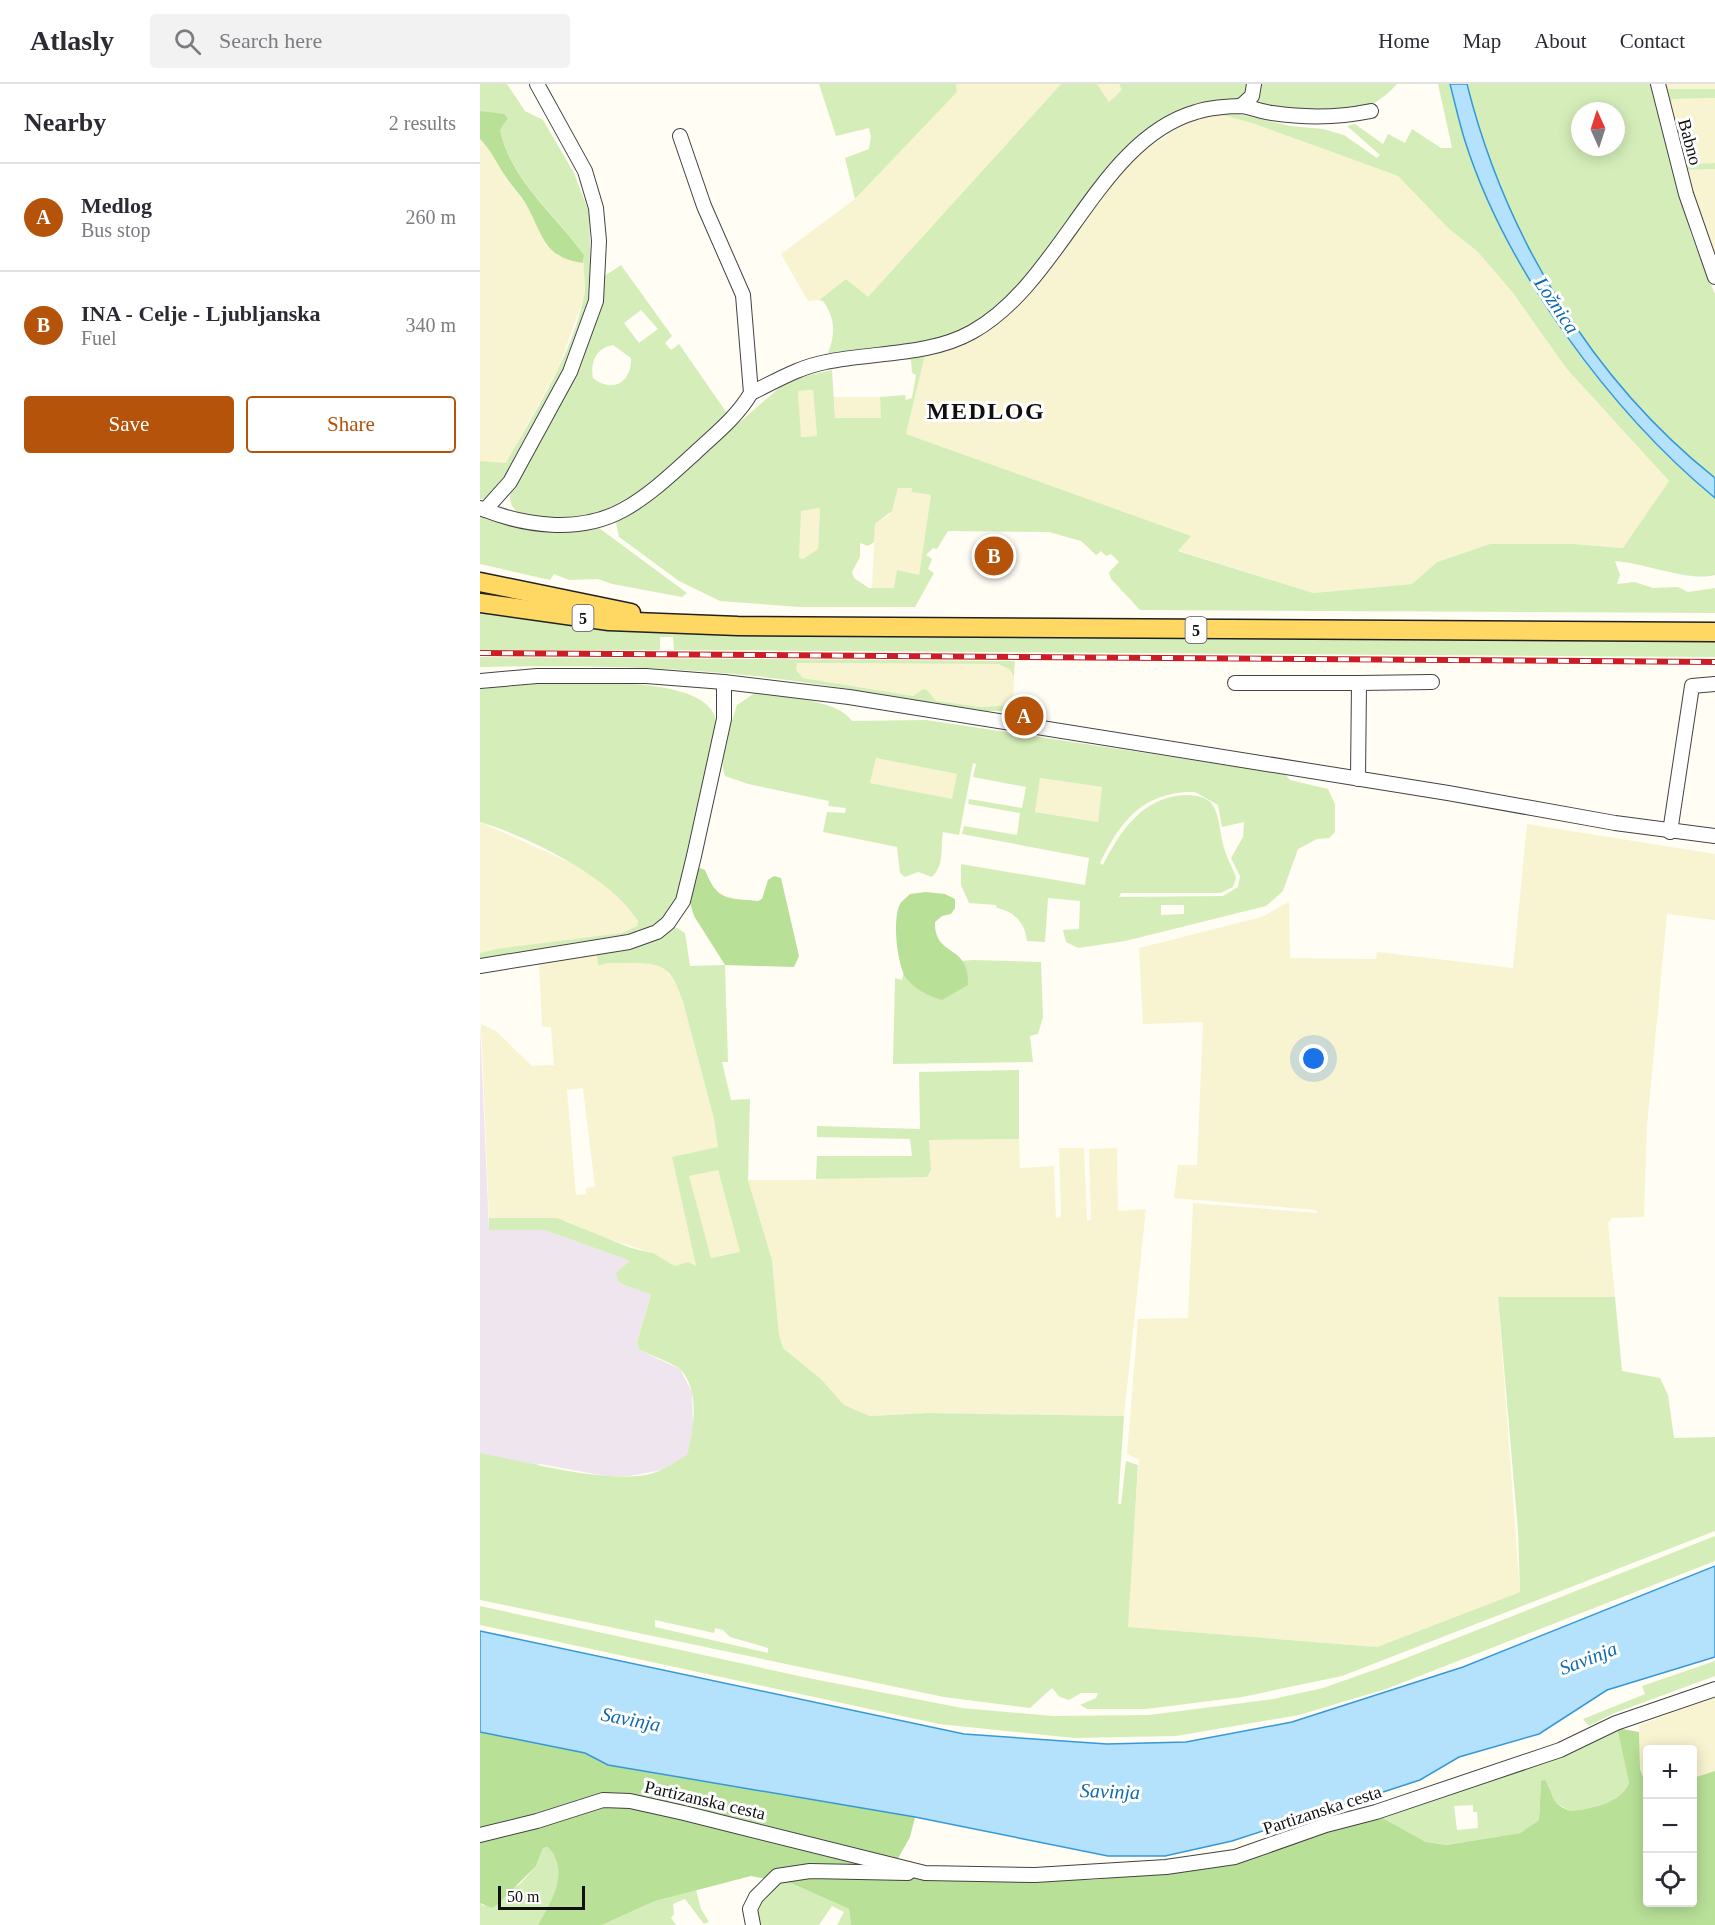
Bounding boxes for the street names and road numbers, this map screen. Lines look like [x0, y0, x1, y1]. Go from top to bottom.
street label: Babno [1674, 117, 1706, 167]
road number: 5 [572, 605, 594, 631]
road number: 5 [1186, 617, 1206, 643]
street label: Partizanska cesta [643, 1776, 767, 1824]
street label: Partizanska cesta [1260, 1781, 1384, 1839]

